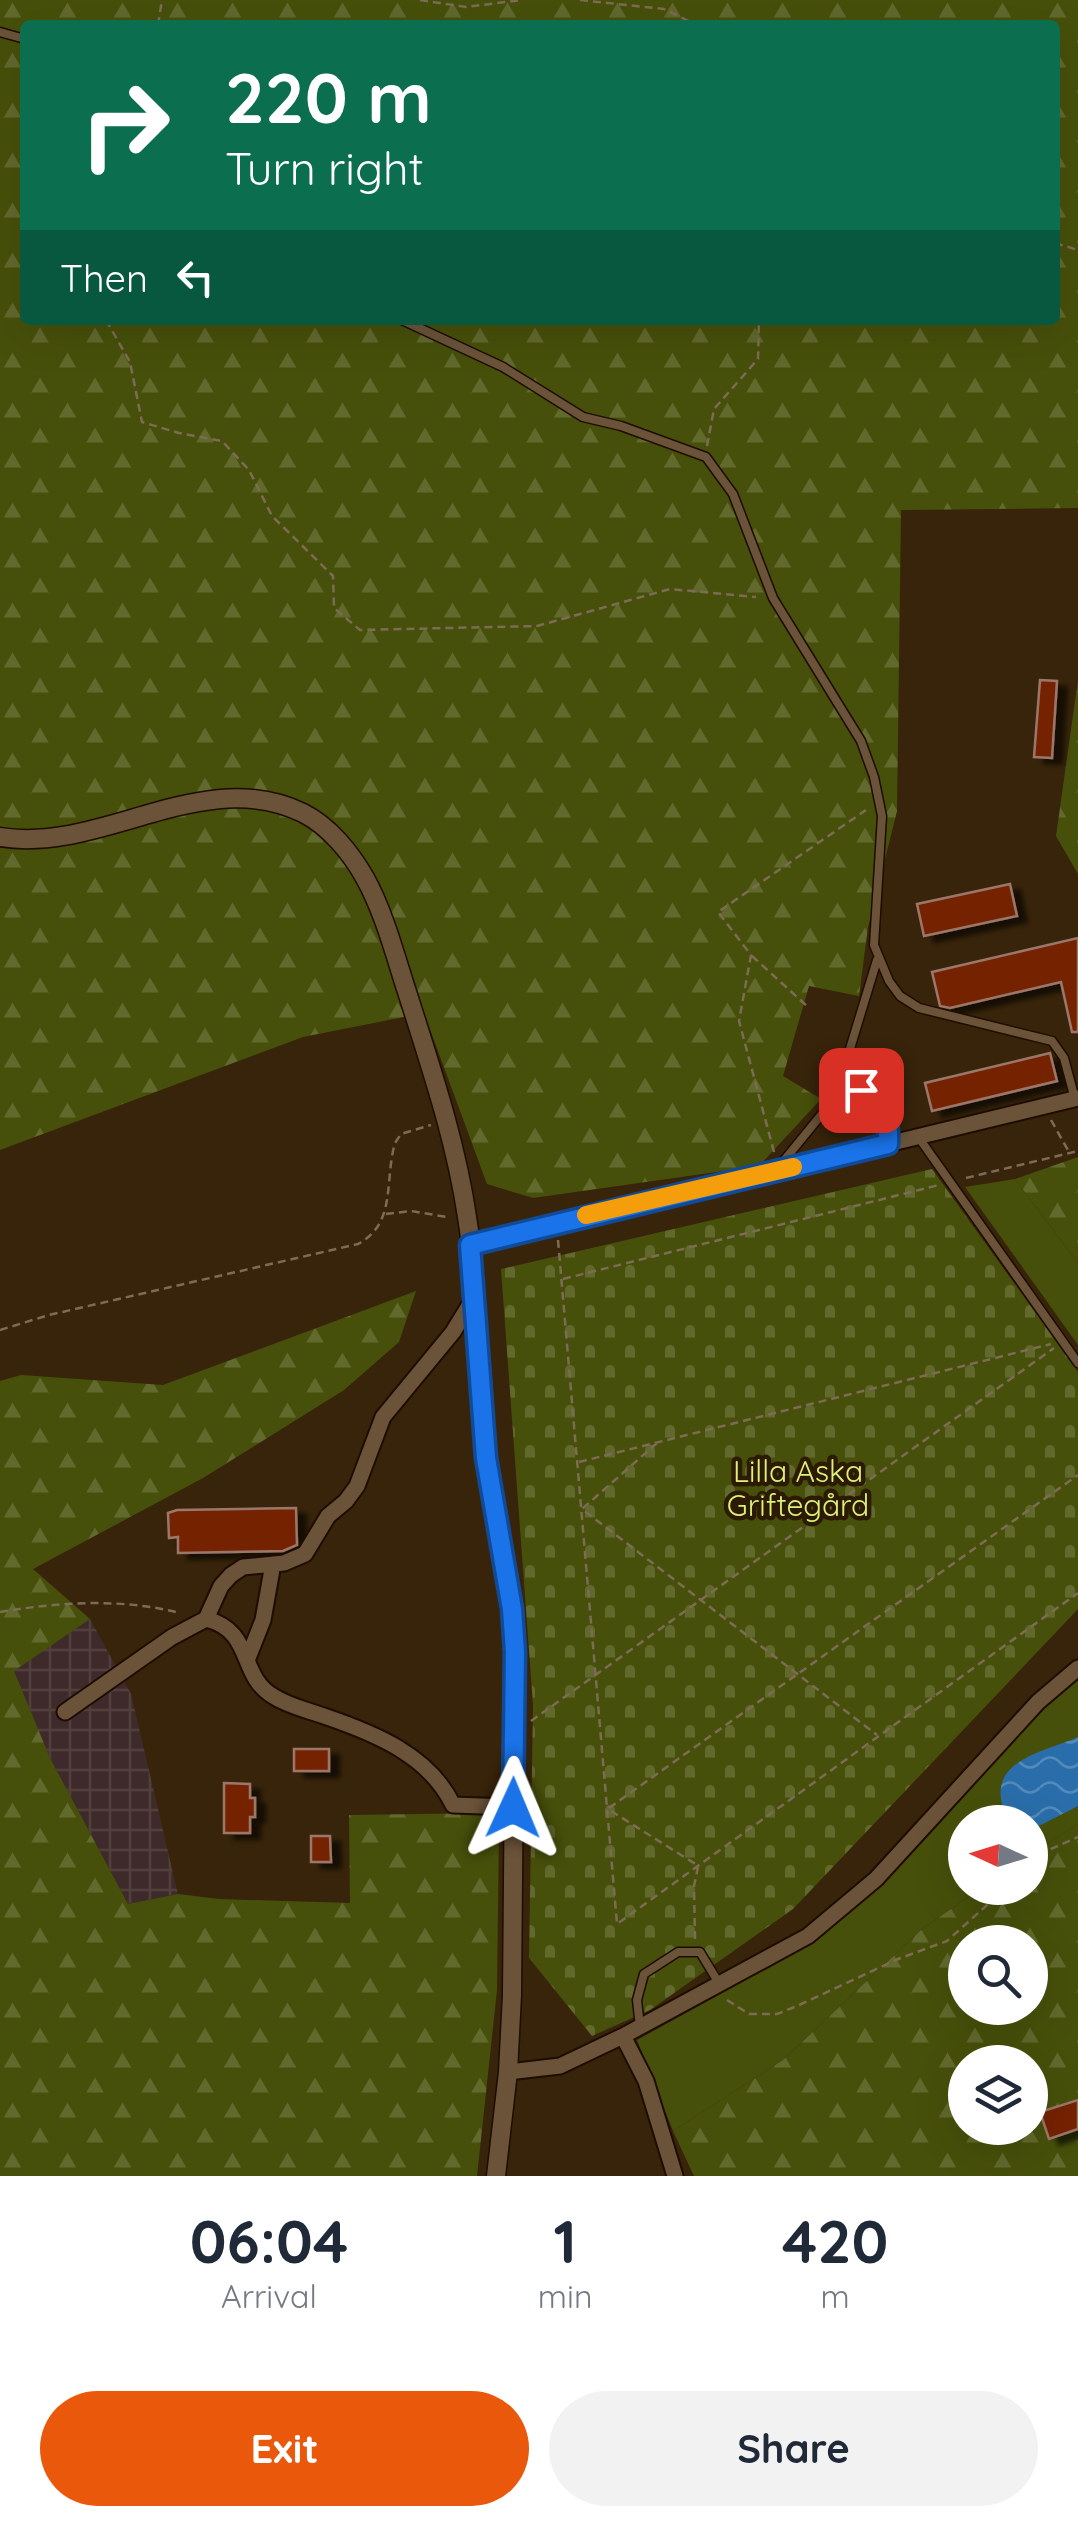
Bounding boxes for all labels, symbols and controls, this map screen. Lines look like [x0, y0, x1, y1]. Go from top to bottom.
text: 220 m [225, 53, 432, 141]
icon: right [60, 60, 190, 190]
text: Turn right [225, 140, 424, 196]
icon: left [168, 250, 223, 305]
text: Then [60, 254, 148, 302]
pin [819, 1048, 904, 1133]
icon: arrive [834, 1063, 889, 1118]
park label: Lilla Aska Griftegård [727, 1452, 869, 1524]
position arrow [461, 1756, 565, 1860]
north arrow [948, 1805, 1048, 1905]
map controls [948, 1805, 1048, 2145]
button: search [948, 1925, 1048, 2025]
button: layers [948, 2045, 1048, 2145]
text: 06:04 [190, 2203, 348, 2278]
text: 1 [553, 2203, 577, 2278]
text: 420 [782, 2203, 888, 2278]
text: Arrival [221, 2276, 317, 2316]
text: min [538, 2276, 592, 2316]
text: m [821, 2276, 850, 2316]
button: Exit [40, 2391, 529, 2506]
button: Share [549, 2391, 1038, 2506]

